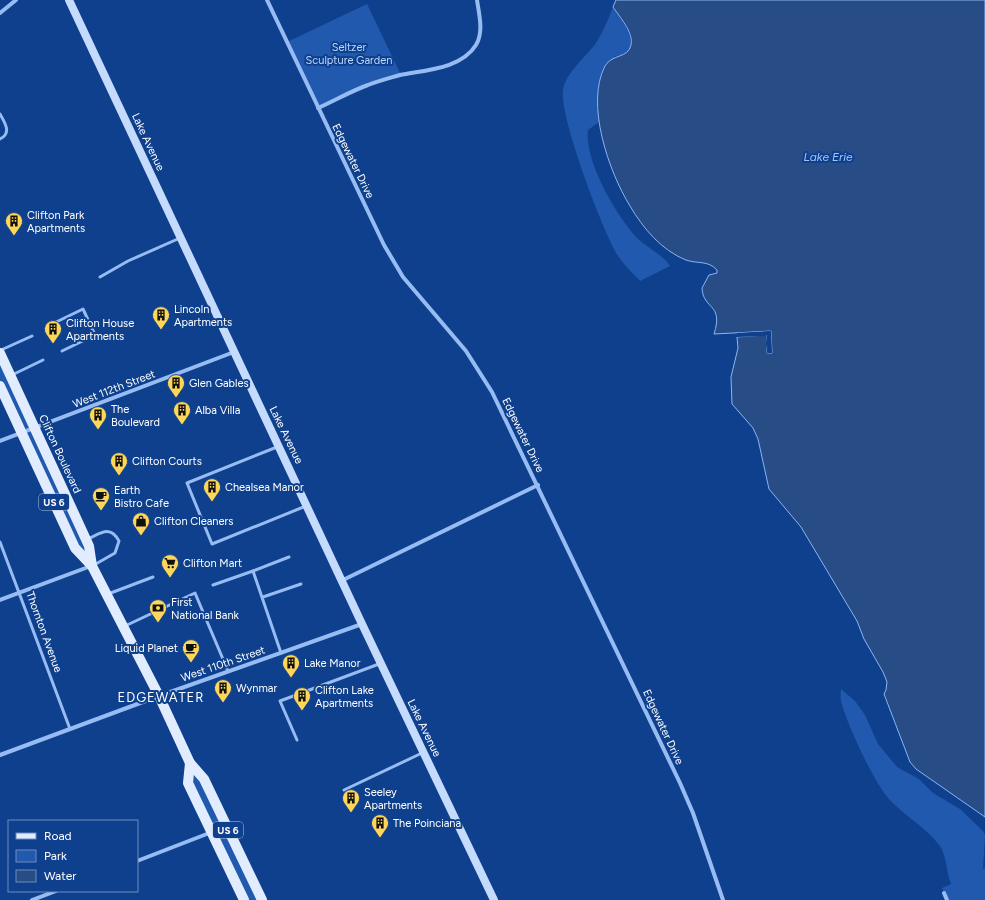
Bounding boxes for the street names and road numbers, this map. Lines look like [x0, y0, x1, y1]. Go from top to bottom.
street label: Lake Avenue [129, 111, 167, 173]
street label: Edgewater Drive [329, 122, 377, 200]
street label: West 112th Street [71, 367, 157, 411]
street label: Edgewater Drive [499, 396, 547, 474]
street label: Lake Avenue [266, 404, 306, 466]
street label: Clifton Boulevard [36, 413, 84, 495]
road number: US 6 [39, 494, 69, 510]
street label: Thornton Avenue [23, 590, 65, 674]
street label: West 110th Street [179, 644, 267, 684]
street label: Edgewater Drive [640, 687, 686, 767]
street label: Lake Avenue [404, 697, 444, 759]
road number: US 6 [213, 822, 243, 838]

